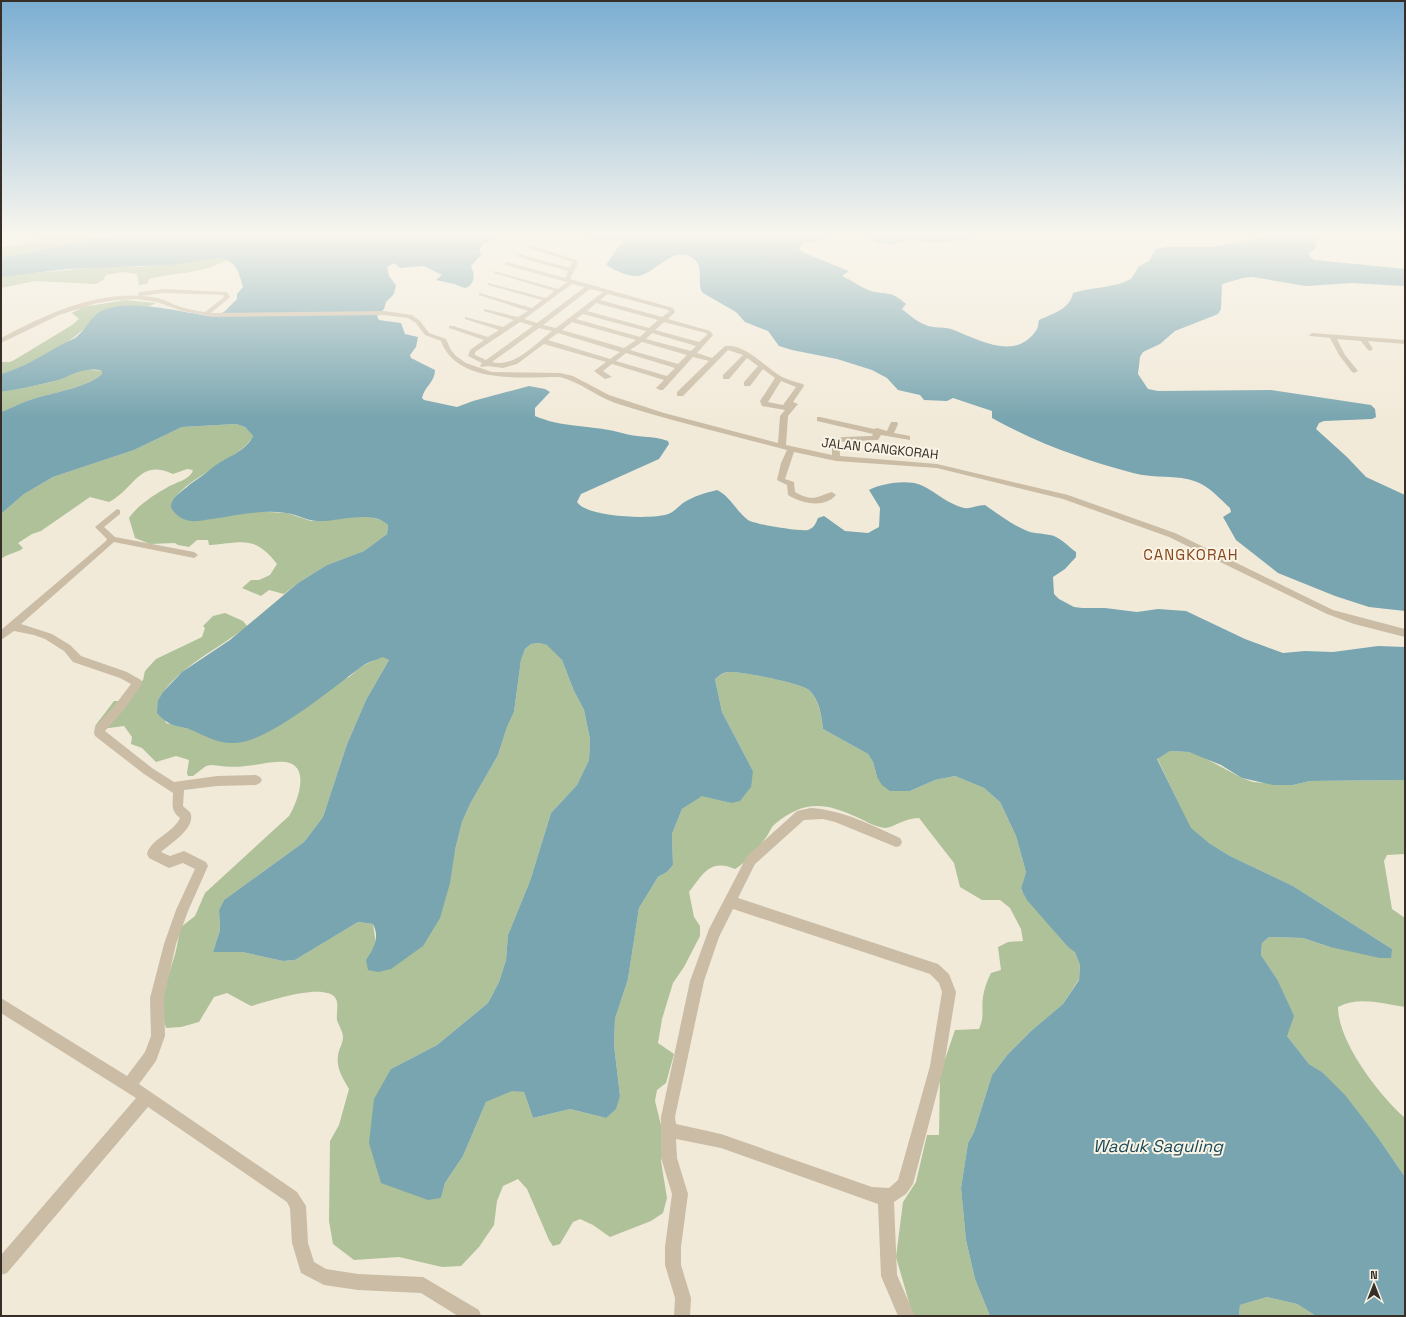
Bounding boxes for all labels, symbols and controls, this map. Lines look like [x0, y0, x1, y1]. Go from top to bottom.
street label: JALAN CANGKORAH [821, 434, 939, 463]
district label: CANGKORAH [1143, 545, 1239, 564]
water label: Waduk Saguling [1093, 1135, 1224, 1157]
north arrow [1354, 1265, 1394, 1305]
text: N [1370, 1268, 1378, 1282]

